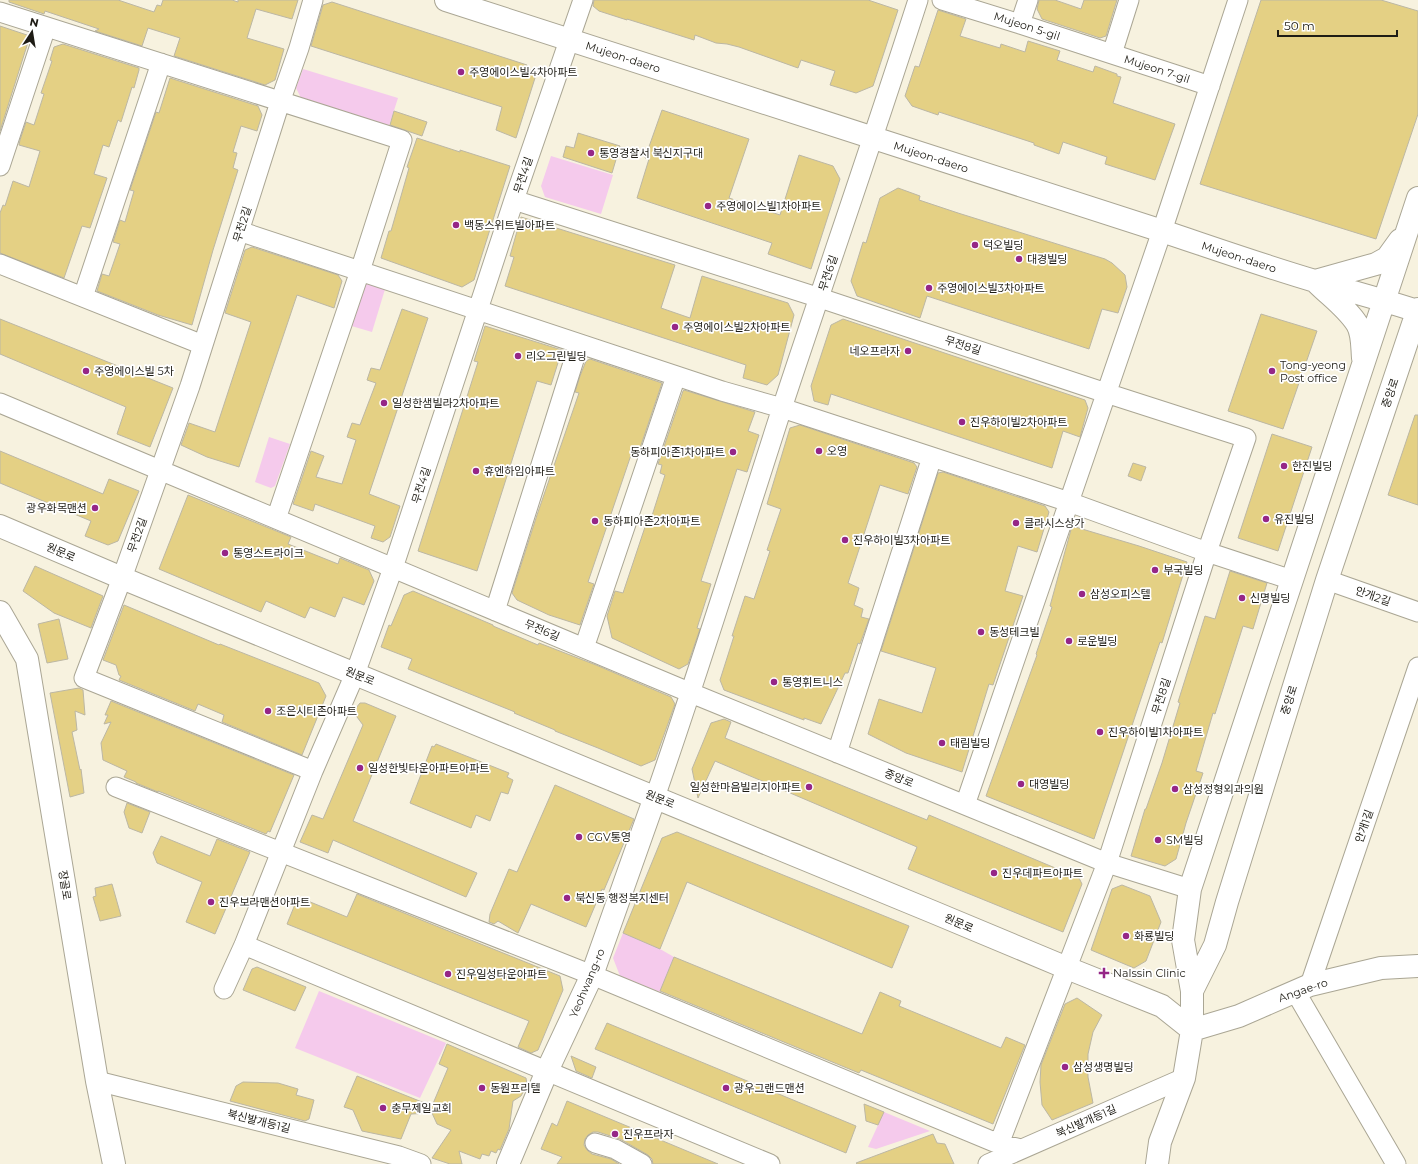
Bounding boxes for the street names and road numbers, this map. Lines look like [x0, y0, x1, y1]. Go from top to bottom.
street label: Mujeon 5-gil [992, 9, 1062, 43]
street label: Mujeon-daero [584, 38, 662, 76]
street label: Mujeon 7-gil [1122, 52, 1192, 86]
street label: Mujeon-daero [892, 138, 970, 176]
street label: 무전4길 [510, 155, 536, 195]
street label: 무전2길 [230, 204, 254, 244]
street label: Mujeon-daero [1200, 238, 1278, 276]
street label: 무전6길 [815, 253, 841, 293]
street label: 무전8길 [943, 333, 983, 357]
street label: 중앙로 [1378, 376, 1402, 410]
street label: 무전4길 [409, 465, 433, 505]
street label: 무전2길 [124, 515, 150, 555]
street label: 원문로 [44, 540, 78, 564]
street label: 안개2길 [1353, 583, 1393, 609]
street label: 무전6길 [522, 616, 562, 644]
street label: 원문로 [343, 664, 377, 688]
street label: 무전8길 [1149, 676, 1173, 716]
street label: 중앙로 [1278, 683, 1300, 717]
street label: 중앙로 [882, 766, 916, 790]
street label: 원문로 [643, 787, 677, 811]
street label: 안개1길 [1352, 807, 1376, 845]
street label: 장골로 [56, 869, 74, 901]
street label: 원문로 [942, 911, 976, 935]
street label: Yeohwang-ro [566, 946, 608, 1020]
street label: Angae-ro [1276, 975, 1330, 1005]
street label: 북신발개등1길 [1054, 1101, 1118, 1141]
street label: 북신발개등1길 [226, 1106, 292, 1136]

